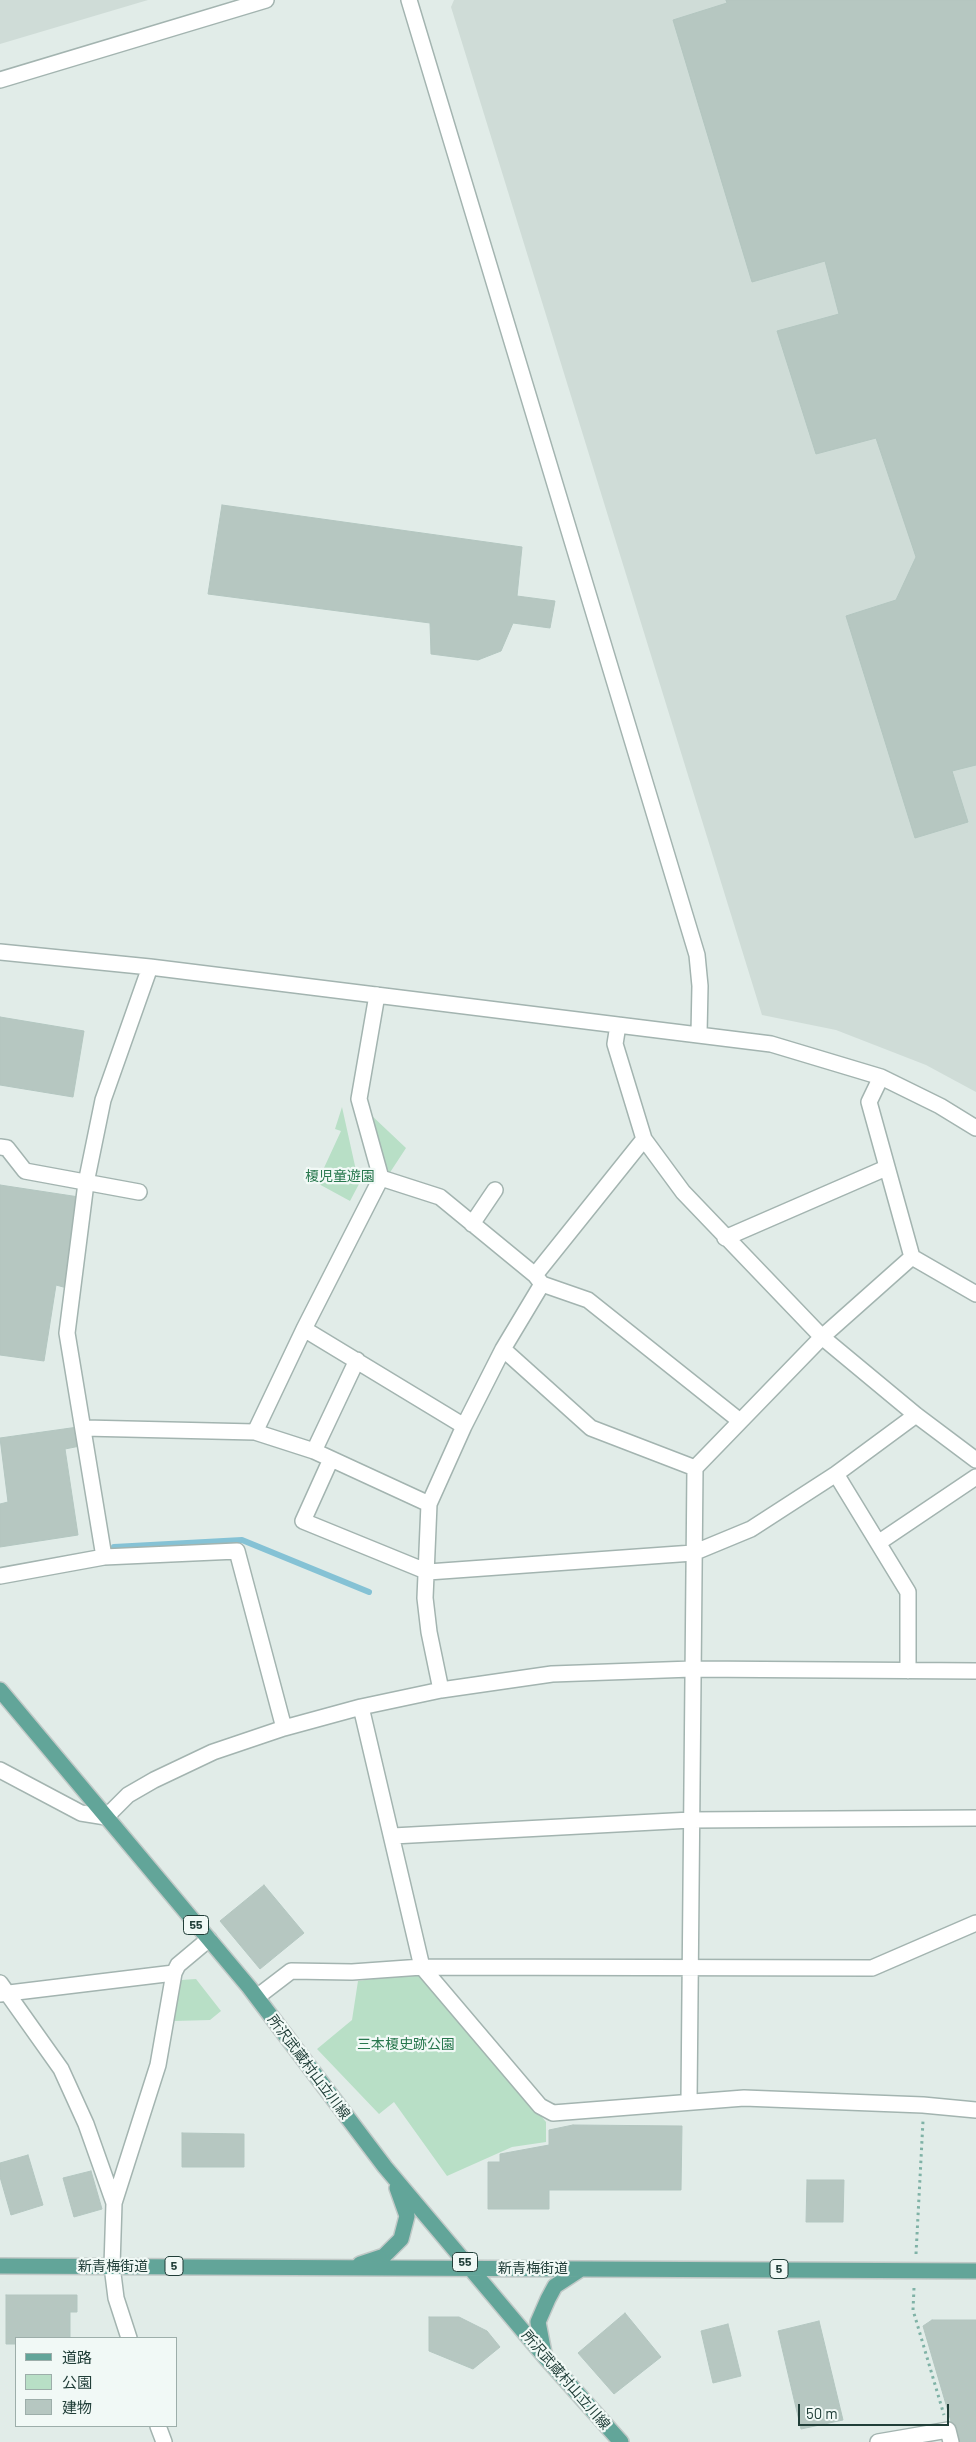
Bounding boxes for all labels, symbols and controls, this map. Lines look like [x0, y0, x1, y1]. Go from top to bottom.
park label: 榎児童遊園 [305, 1168, 375, 1184]
road number: 55 [184, 1916, 208, 1934]
street label: 所沢武蔵村山立川線 [264, 2012, 354, 2122]
park label: 三本榎史跡公園 [357, 2036, 455, 2052]
road number: 55 [452, 2252, 478, 2272]
road number: 5 [165, 2256, 183, 2276]
street label: 新青梅街道 [78, 2258, 148, 2274]
street label: 新青梅街道 [498, 2260, 568, 2276]
road number: 5 [770, 2260, 788, 2278]
street label: 所沢武蔵村山立川線 [518, 2327, 614, 2433]
legend [15, 2337, 178, 2427]
text: 道路 [62, 2348, 92, 2366]
text: 公園 [62, 2373, 92, 2391]
scale bar [801, 2394, 952, 2426]
text: 建物 [62, 2398, 92, 2416]
text: 50 m [806, 2404, 838, 2422]

